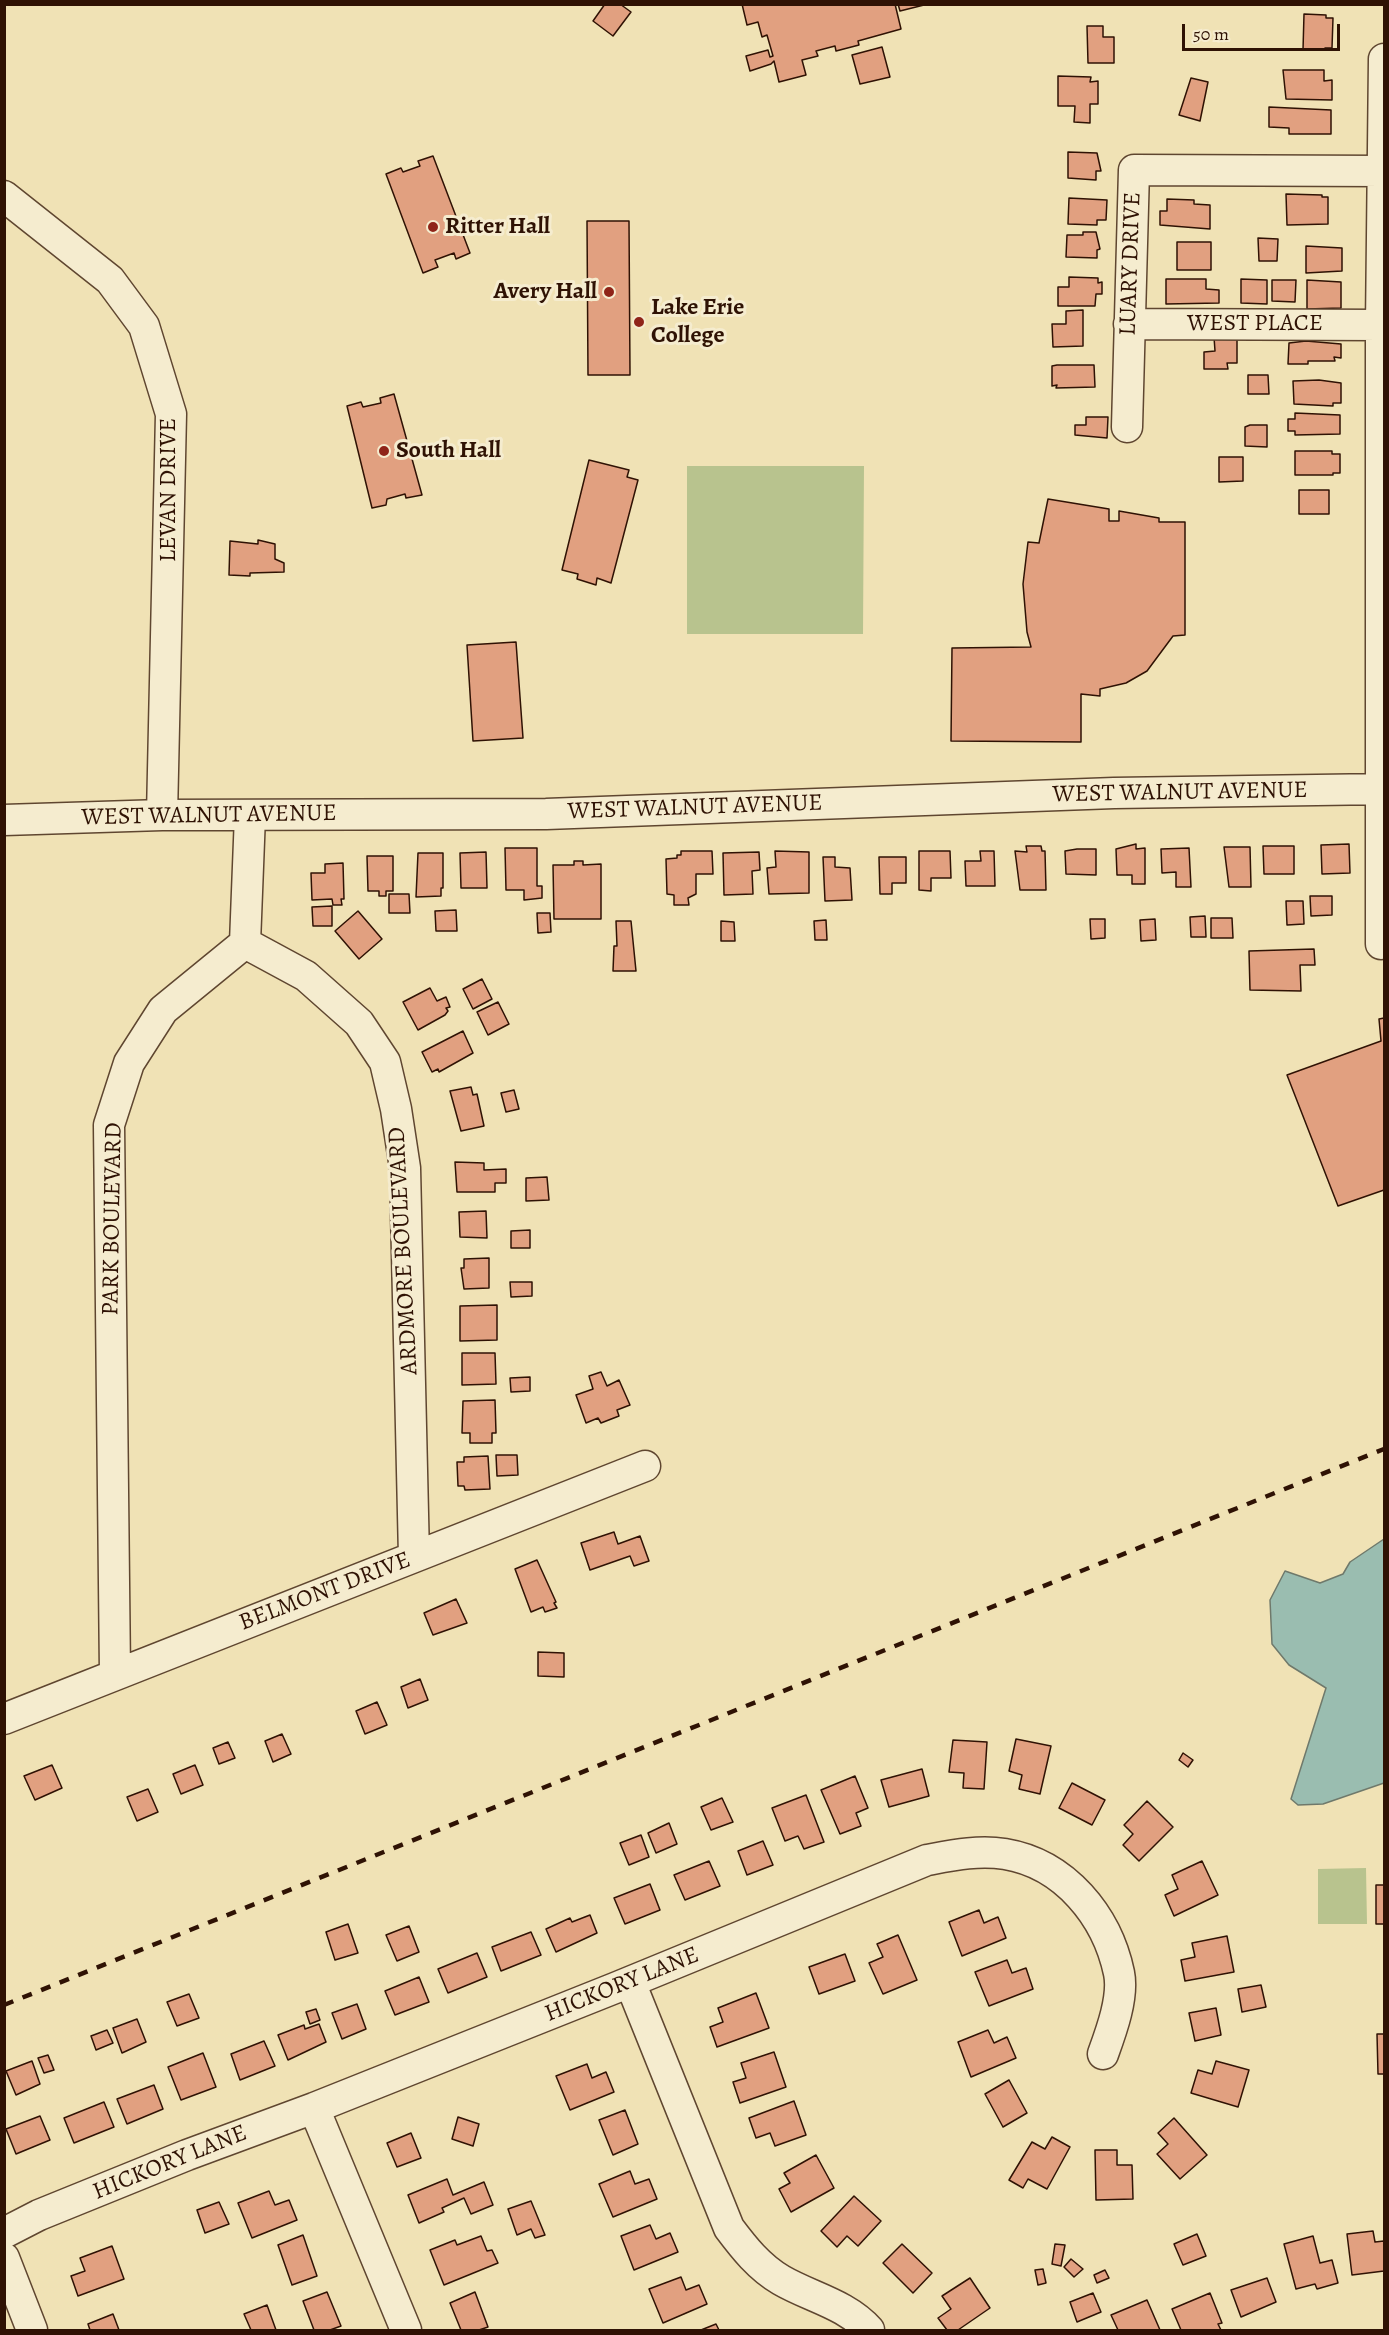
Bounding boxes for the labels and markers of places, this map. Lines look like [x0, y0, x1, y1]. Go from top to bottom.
place label: Ritter Hall [445, 213, 550, 241]
marker: Ritter Hall [426, 220, 440, 234]
place label: Avery Hall [493, 278, 597, 306]
marker: Avery Hall [602, 285, 616, 299]
place label: Lake Erie College [651, 294, 744, 350]
marker: Lake Erie College [632, 315, 646, 329]
place label: South Hall [396, 437, 501, 465]
marker: South Hall [377, 444, 391, 458]

